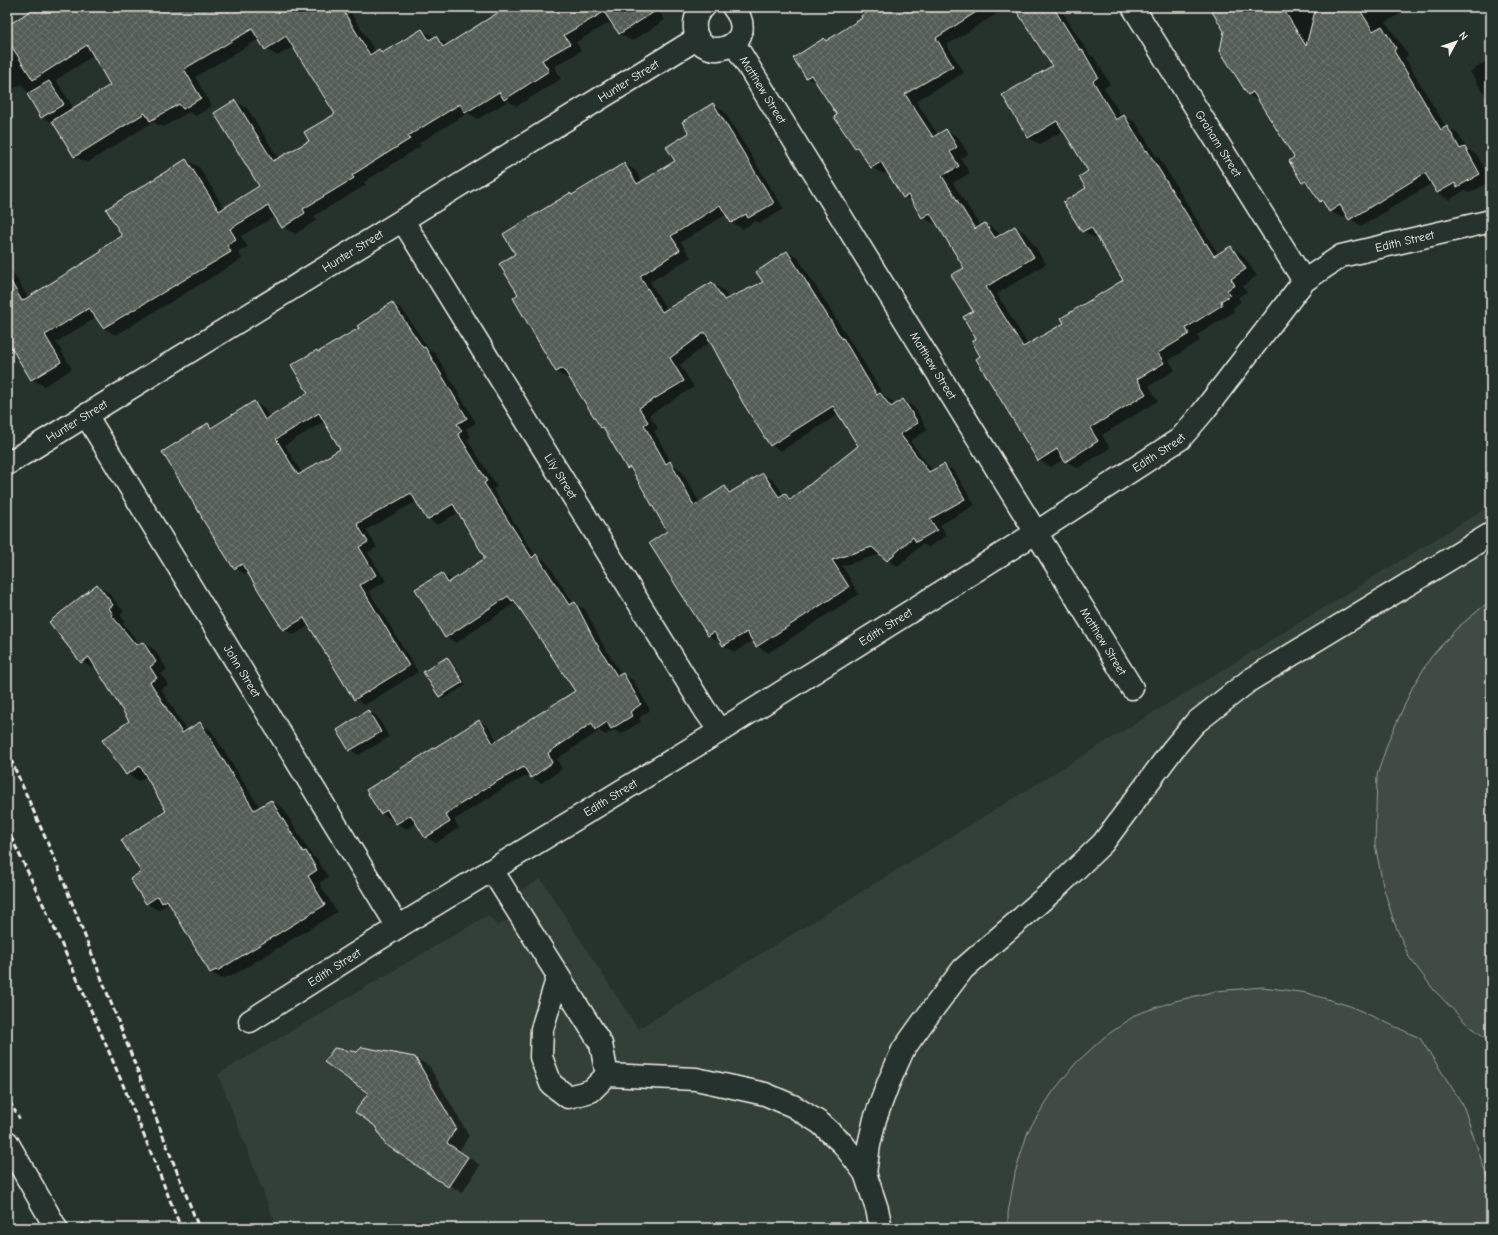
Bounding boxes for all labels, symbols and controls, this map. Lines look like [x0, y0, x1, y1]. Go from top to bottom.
north arrow [1436, 22, 1476, 62]
text: N [1456, 29, 1471, 43]
street label: Matthew Street [737, 53, 789, 127]
street label: Hunter Street [595, 56, 662, 105]
street label: Graham Street [1192, 108, 1245, 180]
street label: Hunter Street [319, 226, 386, 275]
street label: Edith Street [1374, 227, 1436, 255]
street label: Matthew Street [907, 329, 959, 402]
street label: Hunter Street [44, 396, 111, 445]
street label: Edith Street [1130, 430, 1189, 475]
street label: Lily Street [541, 451, 580, 502]
street label: Edith Street [856, 605, 916, 649]
street label: Matthew Street [1077, 605, 1130, 678]
street label: John Street [221, 642, 264, 701]
street label: Edith Street [581, 776, 640, 819]
street label: Edith Street [305, 945, 364, 989]

